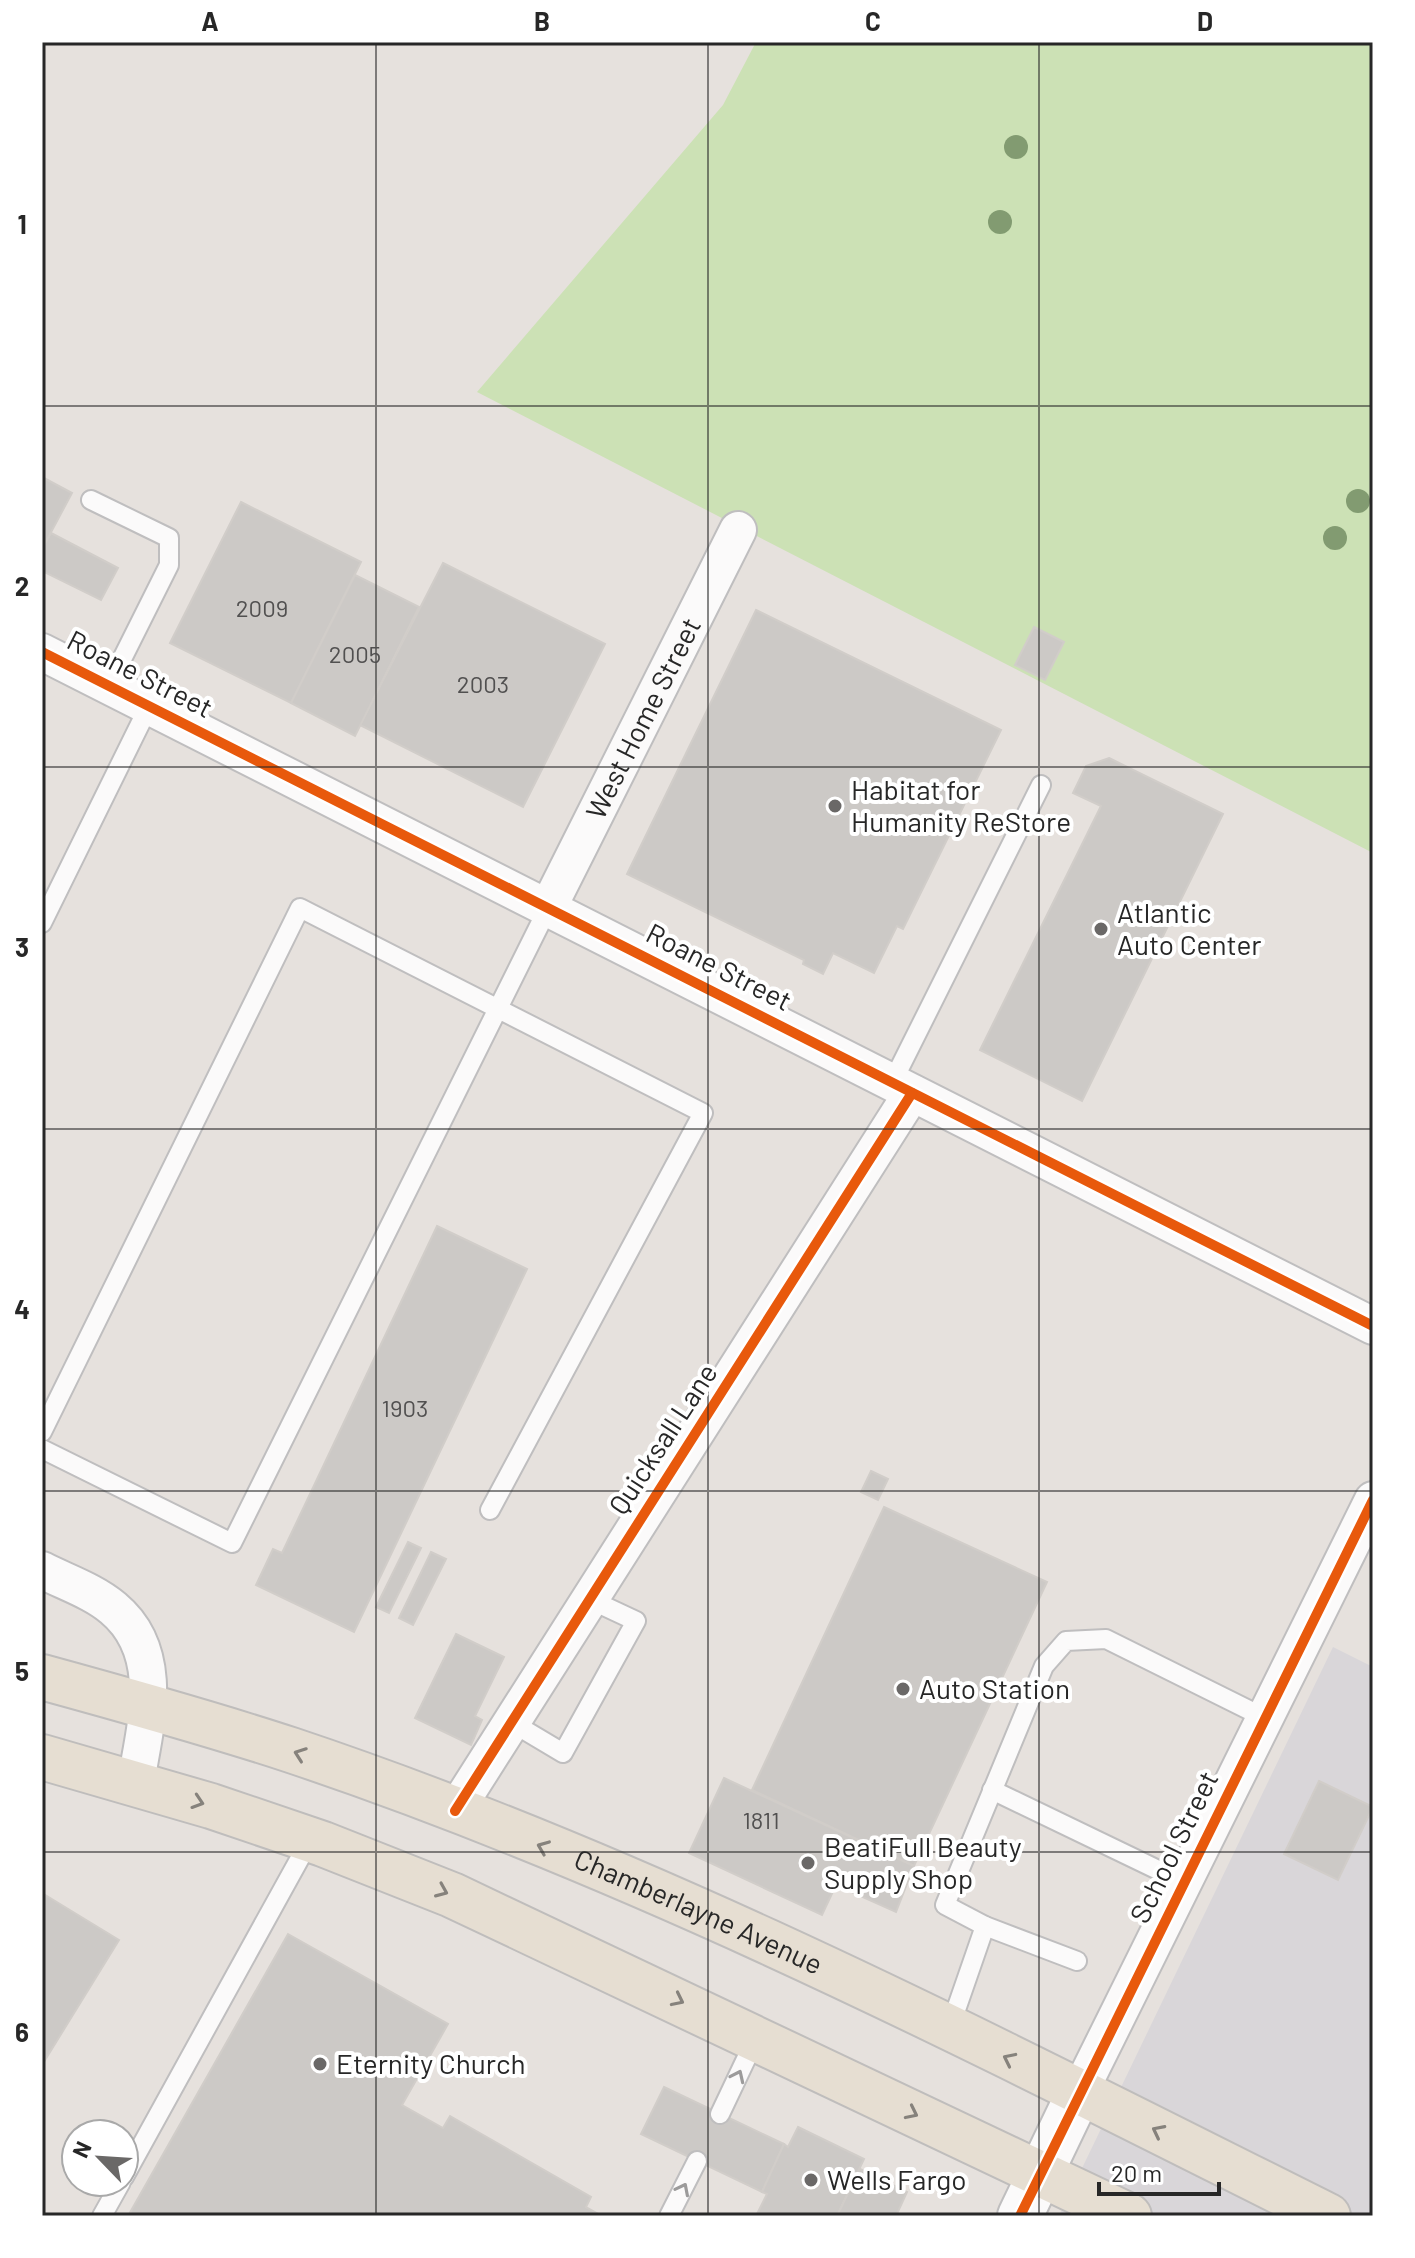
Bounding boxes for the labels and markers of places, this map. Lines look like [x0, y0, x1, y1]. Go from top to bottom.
place label: Habitat for Humanity ReStore [851, 772, 1071, 838]
marker: Habitat for Humanity ReStore [826, 797, 844, 815]
place label: Atlantic Auto Center [1117, 895, 1262, 961]
marker: Atlantic Auto Center [1092, 920, 1110, 938]
place label: Auto Station [919, 1671, 1070, 1705]
marker: Auto Station [894, 1680, 912, 1698]
place label: BeatiFull Beauty Supply Shop [824, 1829, 1022, 1895]
marker: BeatiFull Beauty Supply Shop [799, 1854, 817, 1872]
place label: Eternity Church [336, 2046, 526, 2080]
marker: Eternity Church [311, 2055, 329, 2073]
place label: Wells Fargo [827, 2162, 967, 2196]
marker: Wells Fargo [802, 2171, 820, 2189]

